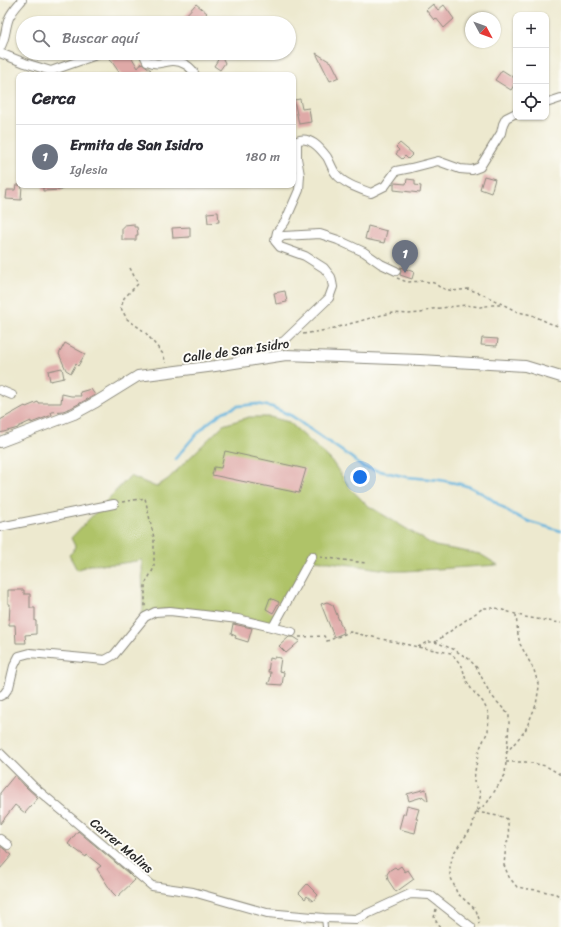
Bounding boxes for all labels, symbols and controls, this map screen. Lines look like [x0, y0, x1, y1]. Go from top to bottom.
north arrow [465, 12, 501, 48]
map controls [513, 12, 549, 120]
button: + [513, 12, 549, 48]
search box [16, 16, 296, 60]
text: Buscar aquí [62, 25, 139, 51]
icon: search [30, 27, 52, 49]
button: − [513, 48, 549, 84]
text: Cerca [32, 83, 75, 113]
button: locate [513, 84, 549, 120]
text: Ermita de San Isidro [70, 132, 203, 158]
text: 1 [42, 145, 48, 168]
text: 180 m [245, 145, 280, 168]
text: Iglesia [70, 158, 108, 181]
pin: 1 [392, 240, 418, 273]
street label: Calle de San Isidro [181, 332, 291, 369]
your location [350, 467, 370, 487]
street label: Carrer Molins [85, 812, 159, 879]

